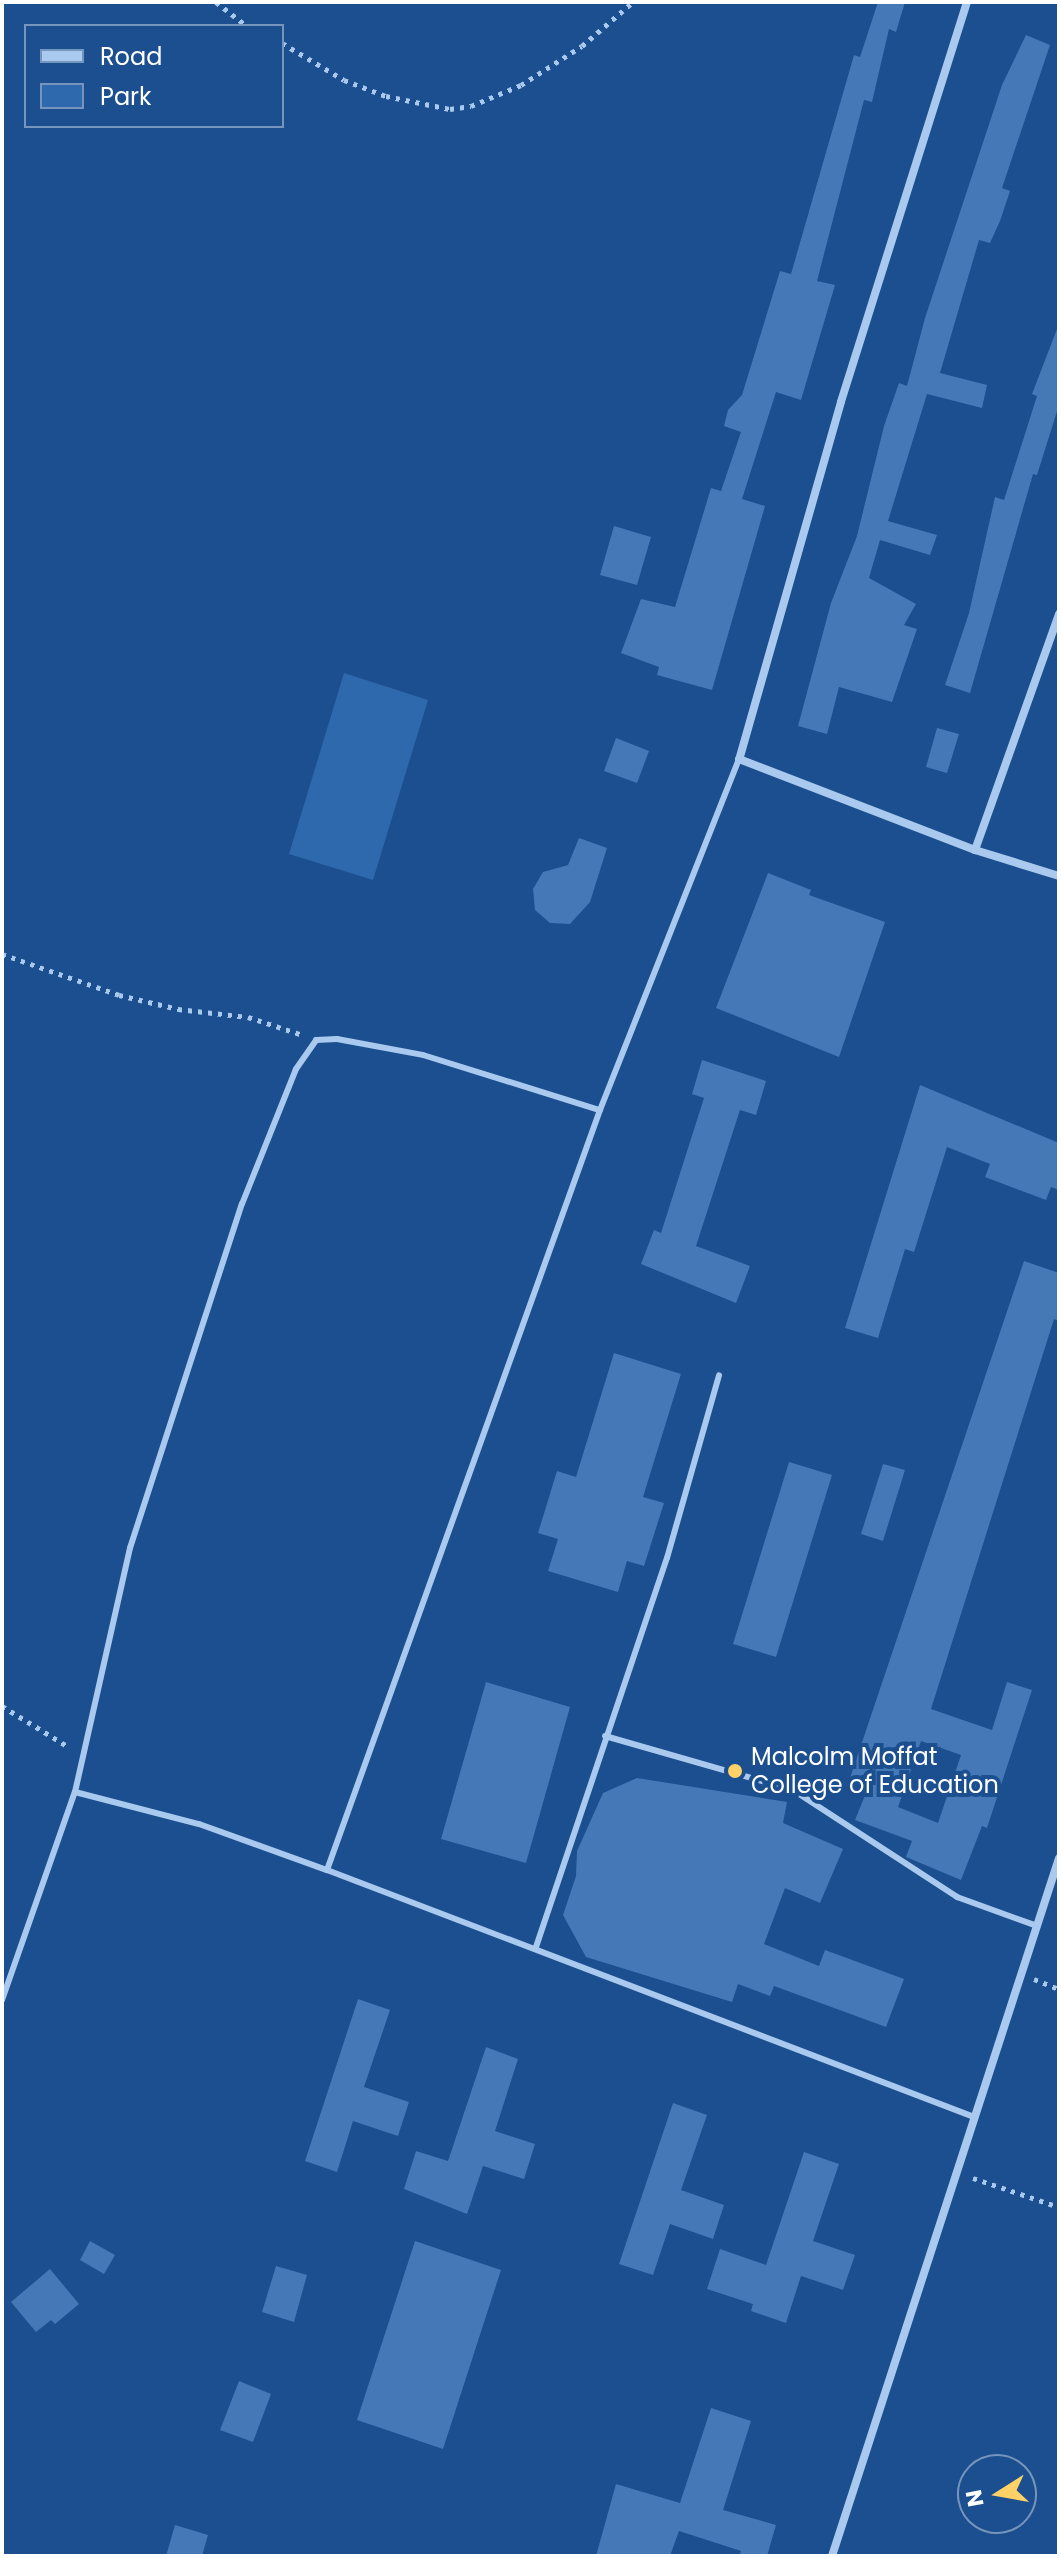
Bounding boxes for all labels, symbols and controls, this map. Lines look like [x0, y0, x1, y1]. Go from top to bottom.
legend [24, 24, 284, 128]
text: Road [100, 40, 162, 73]
text: Park [100, 80, 151, 113]
place label: Malcolm Moffat College of Education [751, 1743, 999, 1799]
marker: Malcolm Moffat College of Education [726, 1762, 744, 1780]
north arrow [957, 2454, 1037, 2534]
text: N [958, 2487, 992, 2509]

